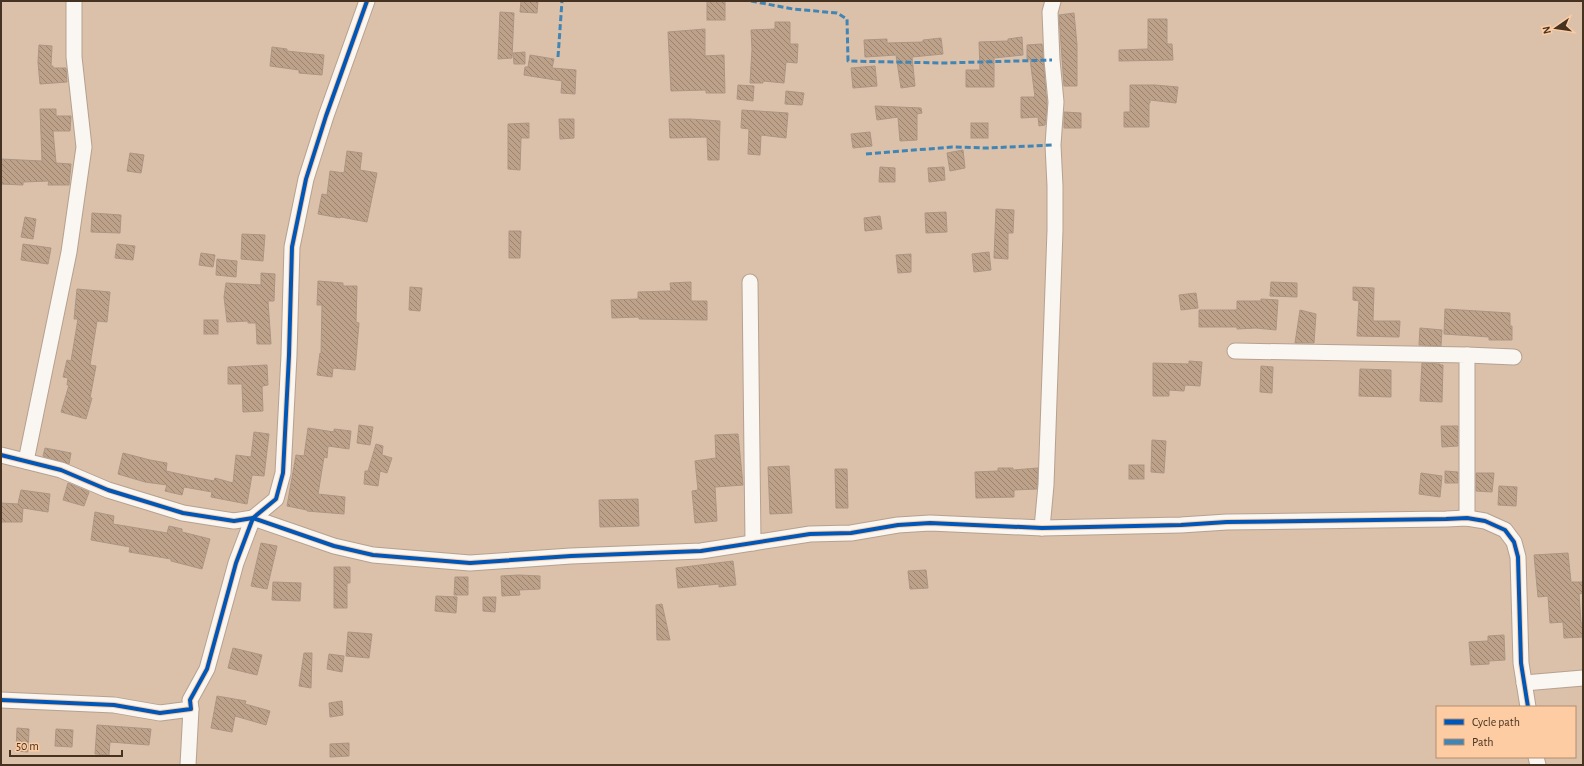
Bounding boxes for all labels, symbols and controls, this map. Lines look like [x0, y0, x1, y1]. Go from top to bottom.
north arrow [1536, 8, 1576, 48]
text: N [1541, 25, 1553, 35]
legend [1436, 706, 1576, 758]
text: Cycle path [1472, 716, 1520, 729]
scale bar [10, 732, 122, 758]
text: Path [1472, 736, 1494, 748]
text: 50 m [16, 740, 39, 752]

